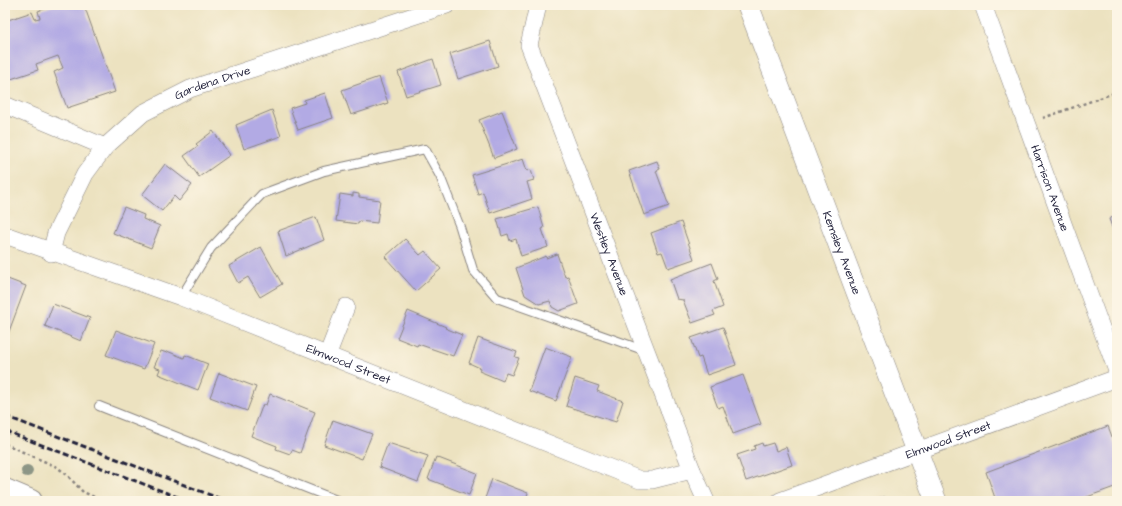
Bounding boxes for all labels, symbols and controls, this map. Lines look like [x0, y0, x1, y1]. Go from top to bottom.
street label: Gardena Drive [171, 61, 253, 104]
street label: Harrison Avenue [1026, 142, 1074, 234]
street label: Kemsley Avenue [818, 209, 866, 297]
street label: Westley Avenue [586, 210, 633, 299]
street label: Elmwood Street [304, 339, 393, 388]
street label: Elmwood Street [903, 416, 993, 463]

